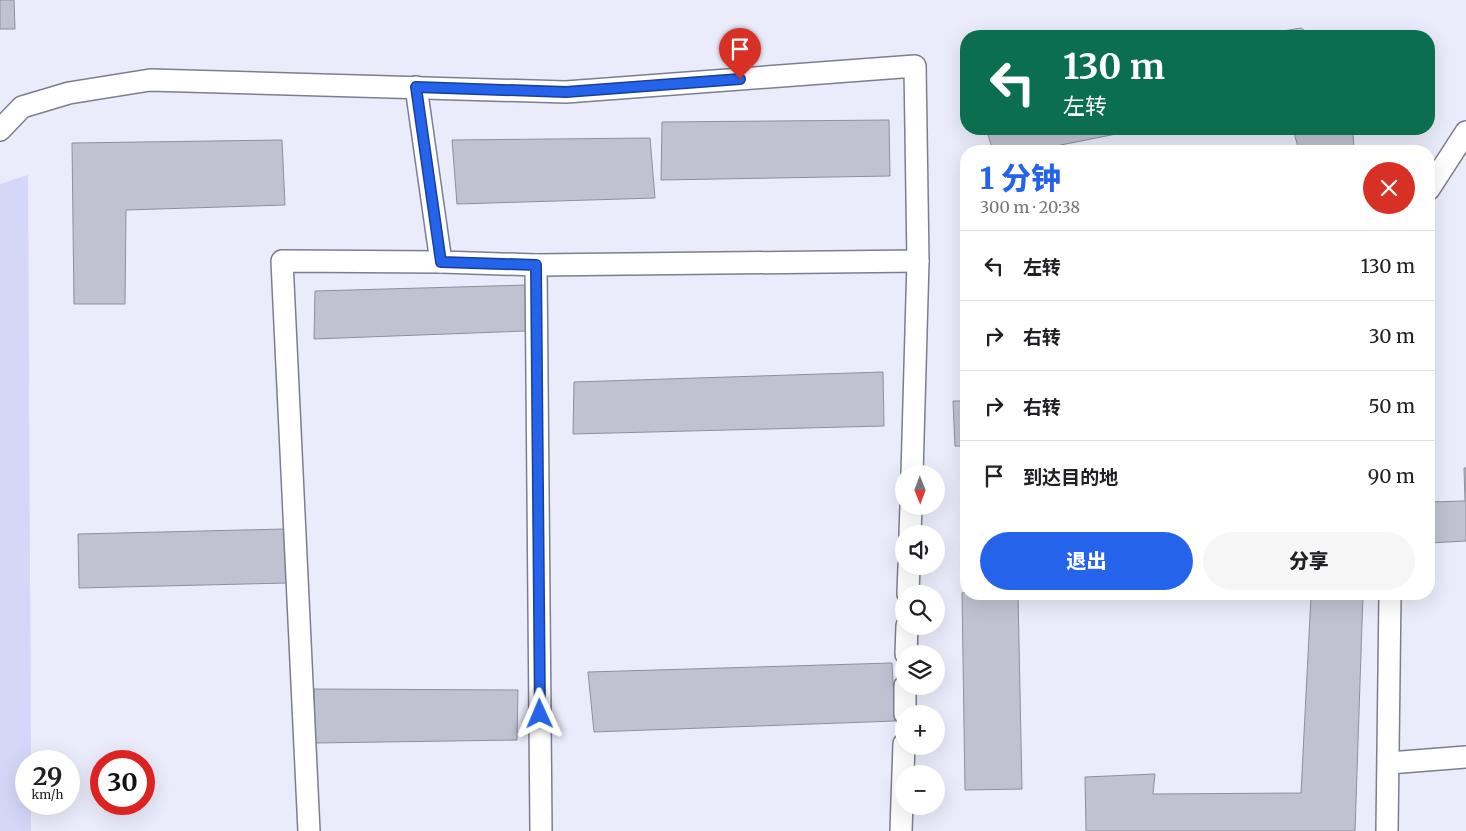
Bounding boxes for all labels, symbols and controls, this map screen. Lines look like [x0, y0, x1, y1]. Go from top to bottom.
pin [719, 28, 761, 79]
icon: arrive [726, 35, 754, 63]
text: 130 m [1063, 45, 1165, 89]
icon: left [980, 50, 1045, 115]
text: 左转 [1063, 92, 1107, 120]
text: 1 分钟 [980, 159, 1061, 197]
button: close [1363, 162, 1415, 214]
text: 300 m · 20:38 [980, 197, 1080, 217]
icon: left [980, 252, 1008, 280]
text: 130 m [1361, 254, 1415, 278]
text: 左转 [1023, 255, 1061, 279]
icon: right [980, 322, 1008, 350]
text: 30 m [1369, 324, 1415, 348]
text: 右转 [1023, 325, 1061, 349]
icon: right [980, 392, 1008, 420]
text: 50 m [1369, 394, 1415, 418]
text: 右转 [1023, 395, 1061, 419]
icon: arrive [980, 462, 1008, 490]
text: 90 m [1368, 464, 1415, 488]
north arrow [895, 465, 945, 515]
map controls [895, 465, 945, 815]
text: 到达目的地 [1023, 465, 1118, 489]
button: sound [895, 525, 945, 575]
button: 退出 [980, 532, 1193, 590]
button: 分享 [1203, 532, 1415, 590]
button: search [895, 585, 945, 635]
button: layers [895, 645, 945, 695]
position arrow [513, 687, 565, 739]
button: + [895, 705, 945, 755]
speed limit sign: 30 [90, 750, 155, 815]
text: 29 [33, 760, 62, 792]
button: − [895, 765, 945, 815]
text: km/h [32, 787, 63, 802]

